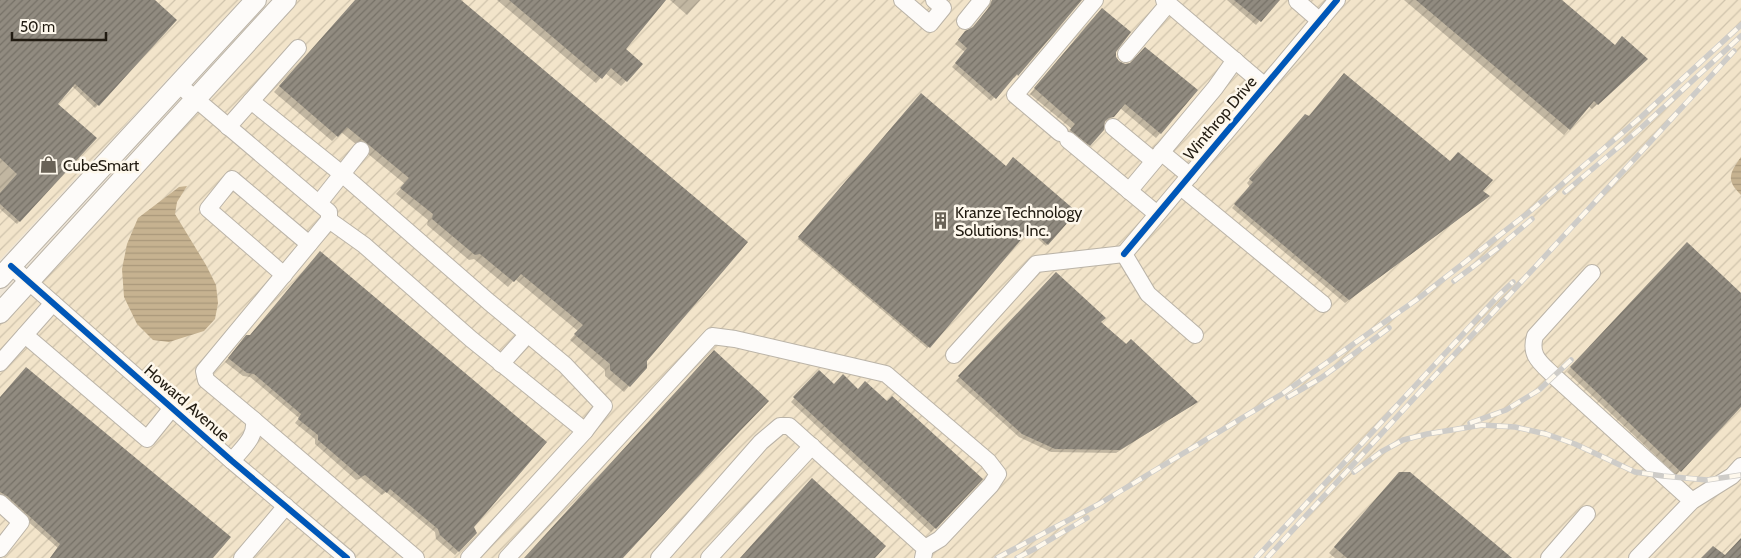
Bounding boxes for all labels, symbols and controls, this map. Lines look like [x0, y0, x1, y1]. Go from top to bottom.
scale bar [12, 10, 106, 42]
text: 50 m [20, 18, 55, 36]
street label: Winthrop Drive [1179, 72, 1261, 164]
shop icon: CubeSmart [39, 155, 59, 175]
place label: CubeSmart [63, 156, 140, 175]
place label: Kranze Technology Solutions, Inc. [955, 203, 1082, 240]
building icon: Kranze Technology Solutions, Inc. [931, 211, 951, 231]
street label: Howard Avenue [140, 361, 234, 445]

